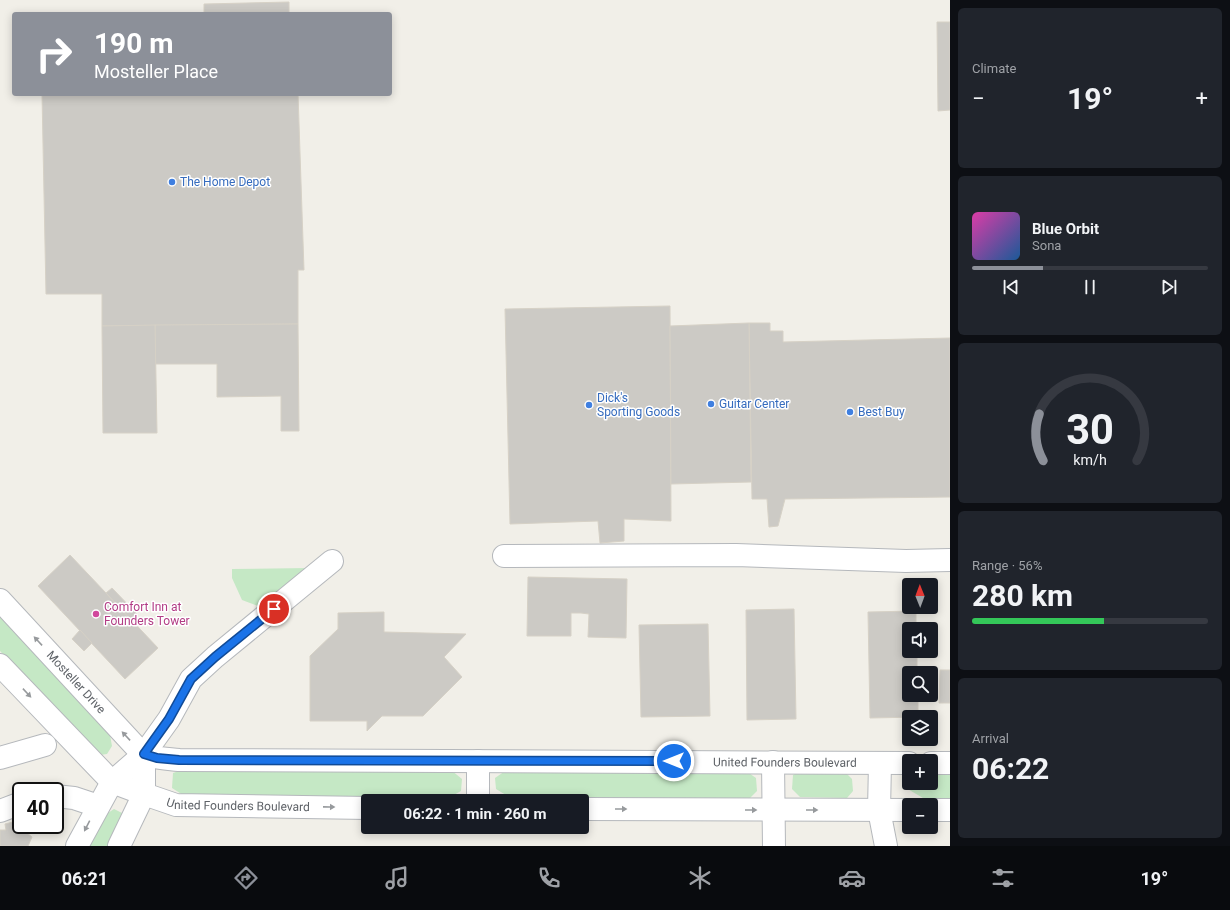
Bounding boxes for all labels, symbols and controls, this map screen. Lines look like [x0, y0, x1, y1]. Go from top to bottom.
text: 190 m [94, 27, 173, 60]
icon: right [28, 28, 80, 80]
text: Mosteller Place [94, 61, 218, 82]
text: Climate [972, 61, 1016, 76]
text: 19° [1067, 81, 1113, 116]
text: − [972, 86, 985, 111]
text: + [1196, 86, 1208, 111]
place label: The Home Depot [180, 175, 270, 189]
marker: The Home Depot [167, 177, 177, 187]
text: Blue Orbit [1032, 220, 1099, 238]
text: Sona [1032, 238, 1061, 253]
icon: previous [1000, 276, 1022, 298]
icon: pause [1079, 276, 1101, 298]
icon: next [1158, 276, 1180, 298]
place label: Dick's Sporting Goods [597, 391, 680, 419]
place label: Guitar Center [719, 397, 789, 411]
marker: Guitar Center [706, 399, 716, 409]
marker: Dick's Sporting Goods [584, 400, 594, 410]
place label: Best Buy [858, 405, 905, 419]
text: 30 [1066, 405, 1114, 454]
marker: Best Buy [845, 407, 855, 417]
text: km/h [1073, 452, 1107, 468]
text: Range · 56% [972, 558, 1042, 573]
north arrow [902, 578, 938, 614]
map controls [902, 578, 938, 834]
text: 280 km [972, 578, 1073, 613]
pin [257, 592, 291, 626]
icon: arrive [263, 598, 285, 620]
place label: Comfort Inn at Founders Tower [104, 600, 190, 628]
marker: Comfort Inn at Founders Tower [91, 609, 101, 619]
button: sound [902, 622, 938, 658]
one-way arrow [33, 636, 43, 646]
street label: Mosteller Drive [44, 648, 108, 716]
button: search [902, 666, 938, 702]
one-way arrow [22, 688, 32, 698]
button: layers [902, 710, 938, 746]
one-way arrow [121, 731, 131, 741]
text: Arrival [972, 731, 1009, 746]
position arrow [653, 740, 695, 782]
text: 06:22 [972, 751, 1049, 786]
button: + [902, 754, 938, 790]
street label: United Founders Boulevard [713, 755, 857, 770]
speed limit sign: 40 [12, 782, 64, 834]
street label: United Founders Boulevard [164, 795, 310, 814]
button: − [902, 798, 938, 834]
one-way arrow [323, 804, 336, 810]
text: 06:22 · 1 min · 260 m [404, 805, 546, 823]
one-way arrow [615, 806, 627, 813]
one-way arrow [745, 807, 758, 813]
one-way arrow [806, 807, 819, 813]
one-way arrow [84, 820, 91, 832]
icon: directions [232, 864, 260, 892]
icon: music [383, 864, 411, 892]
icon: phone [535, 864, 563, 892]
icon: climate [686, 864, 714, 892]
icon: car [838, 864, 866, 892]
icon: filters [989, 864, 1017, 892]
text: 06:21 [62, 868, 108, 889]
text: 19° [1141, 868, 1168, 889]

